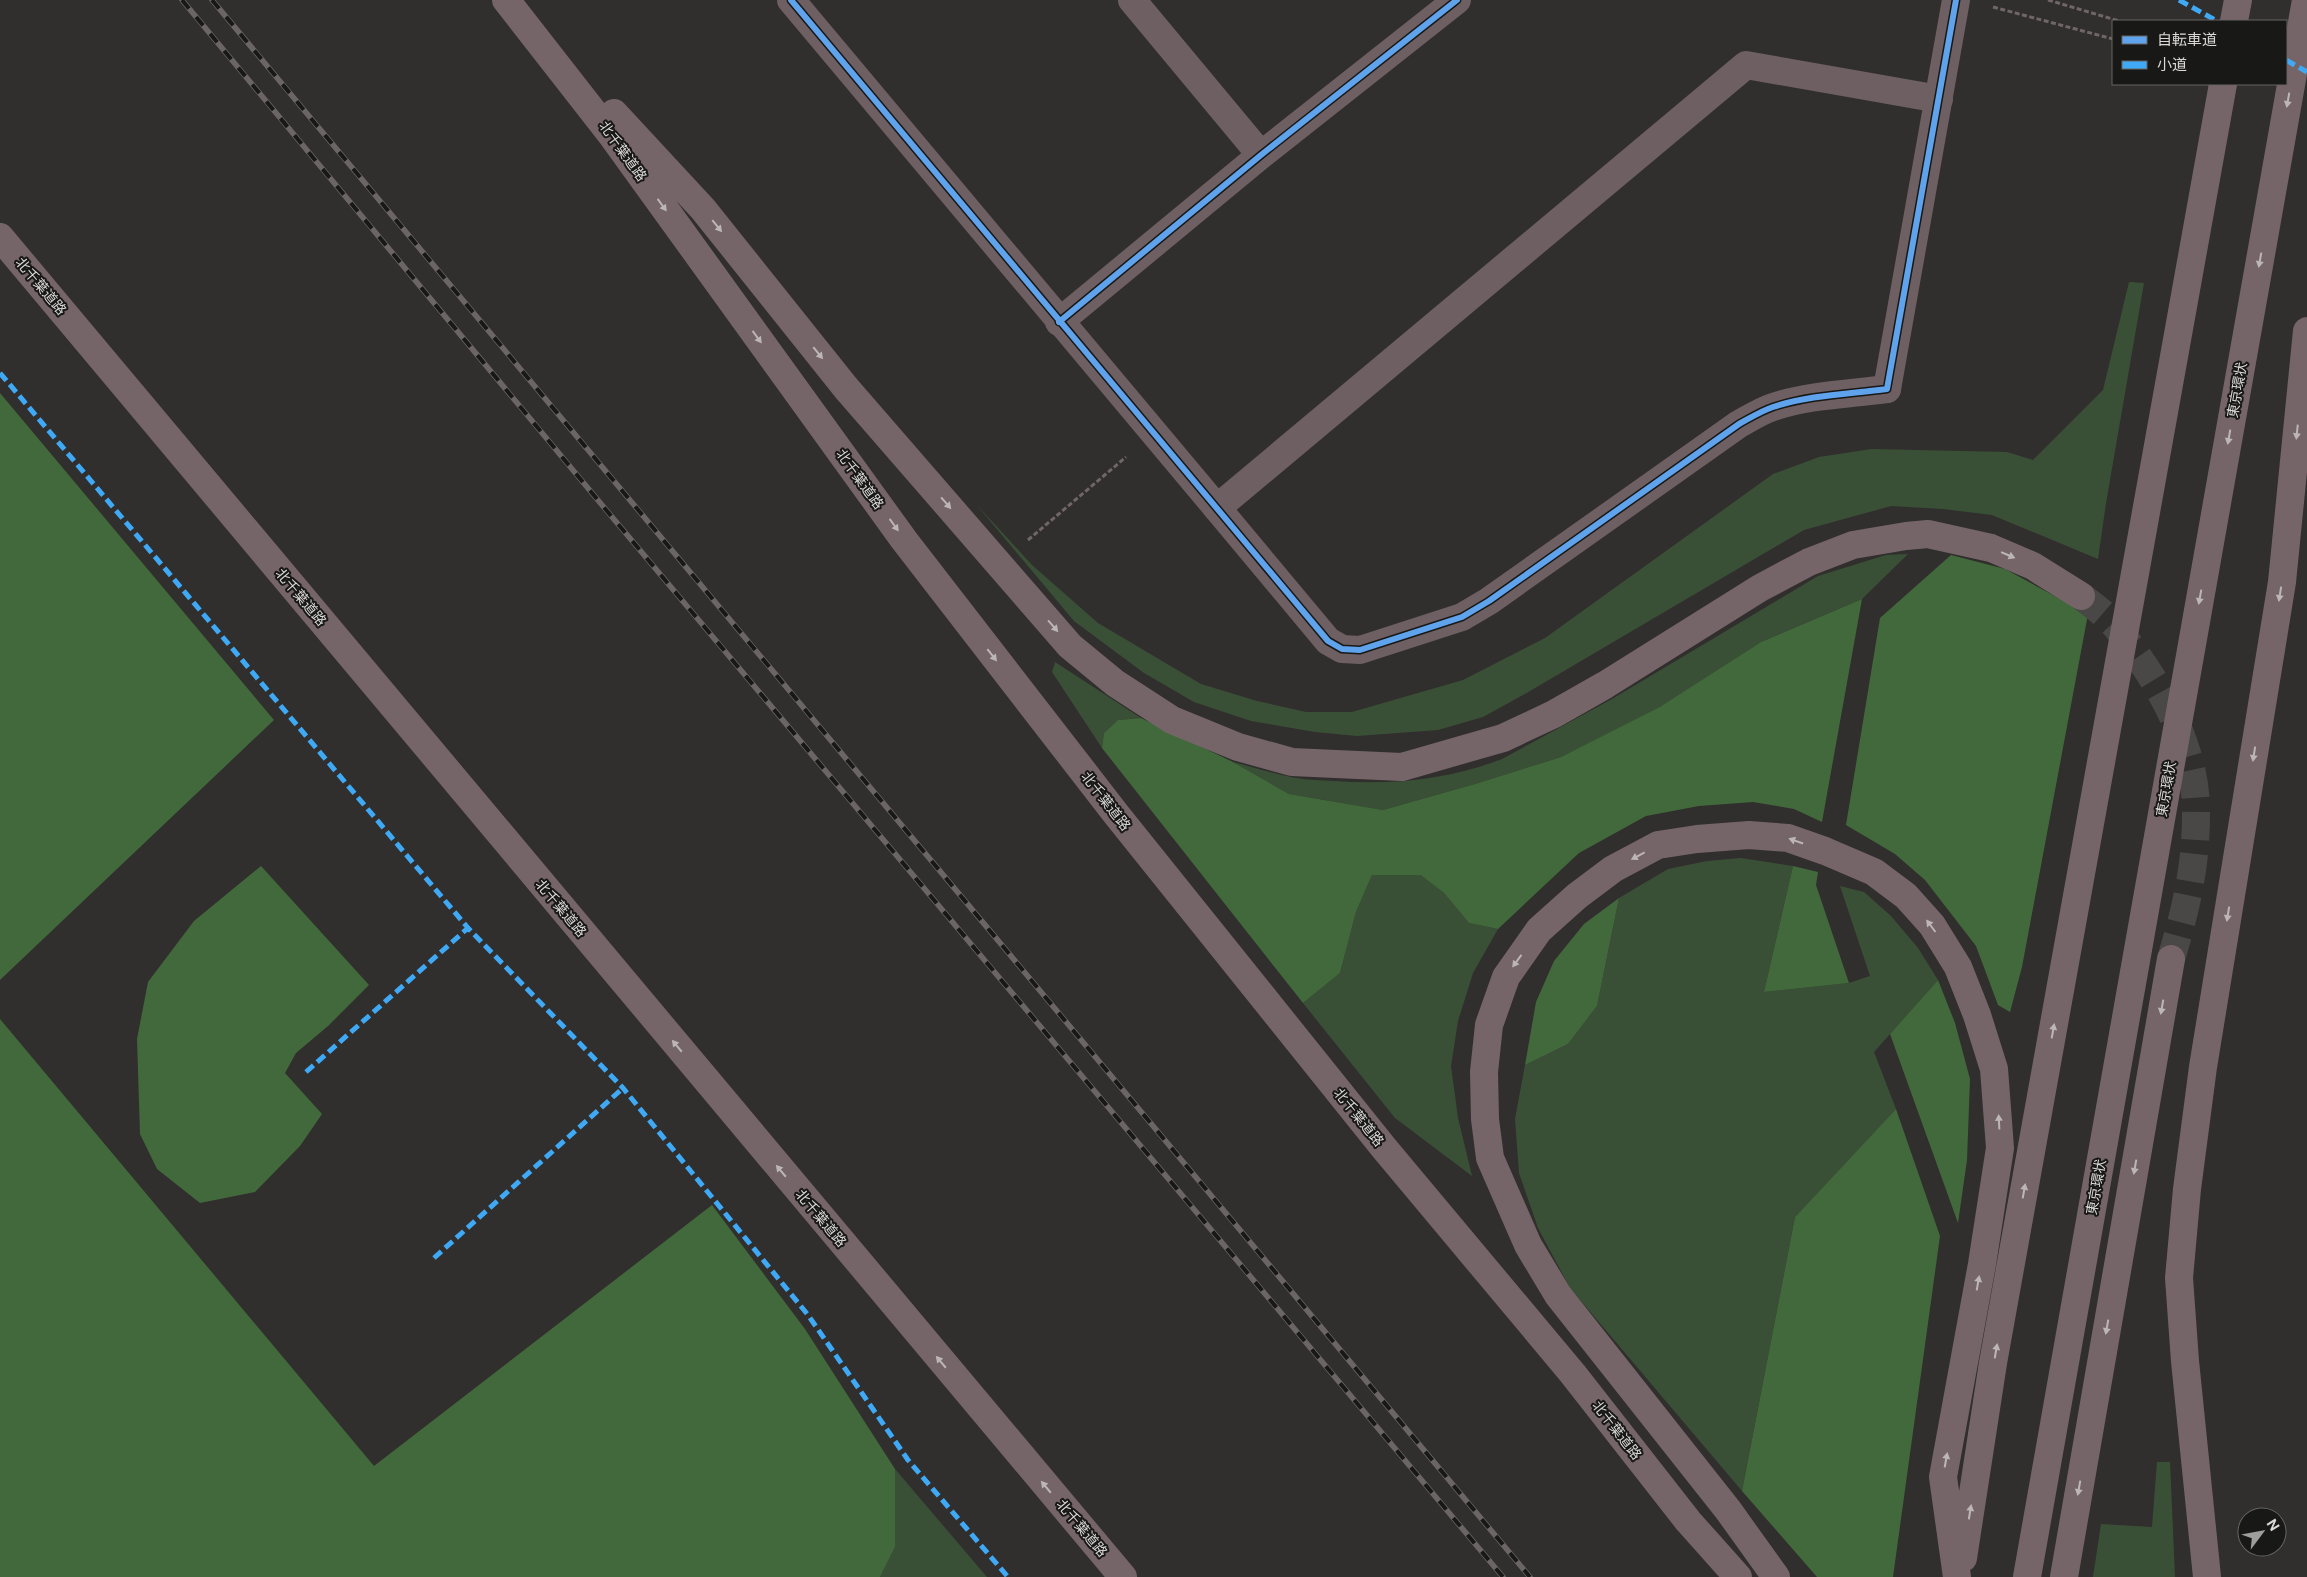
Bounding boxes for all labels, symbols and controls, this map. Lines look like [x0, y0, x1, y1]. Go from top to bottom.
legend [2112, 20, 2287, 85]
text: 自転車道 [2157, 31, 2217, 48]
text: 小道 [2157, 56, 2187, 73]
one-way arrow [2284, 92, 2292, 108]
street label: 北千葉道路 [596, 118, 650, 184]
one-way arrow [657, 198, 667, 212]
one-way arrow [711, 219, 722, 232]
one-way arrow [2255, 252, 2263, 268]
street label: 北千葉道路 [12, 254, 70, 318]
one-way arrow [752, 330, 762, 344]
one-way arrow [813, 346, 823, 360]
street label: 東京環状 [2224, 361, 2250, 419]
one-way arrow [2293, 424, 2301, 440]
one-way arrow [2224, 429, 2232, 445]
street label: 北千葉道路 [833, 446, 887, 512]
one-way arrow [940, 497, 952, 509]
one-way arrow [888, 519, 898, 532]
one-way arrow [2001, 552, 2015, 560]
street label: 北千葉道路 [272, 565, 330, 629]
one-way arrow [2276, 586, 2284, 602]
one-way arrow [2196, 589, 2204, 605]
one-way arrow [1047, 619, 1058, 632]
one-way arrow [987, 648, 998, 661]
one-way arrow [2249, 746, 2257, 762]
street label: 東京環状 [2153, 760, 2179, 818]
street label: 北千葉道路 [1078, 768, 1134, 834]
one-way arrow [1789, 837, 1804, 845]
one-way arrow [1631, 852, 1645, 860]
street label: 北千葉道路 [532, 876, 590, 940]
one-way arrow [2223, 907, 2231, 923]
one-way arrow [1926, 919, 1936, 933]
one-way arrow [1512, 954, 1522, 968]
one-way arrow [2158, 1000, 2166, 1016]
one-way arrow [2049, 1023, 2057, 1039]
one-way arrow [671, 1040, 682, 1053]
street label: 北千葉道路 [1331, 1085, 1387, 1149]
one-way arrow [1995, 1114, 2003, 1130]
street label: 東京環状 [2083, 1158, 2109, 1216]
one-way arrow [2130, 1160, 2138, 1176]
one-way arrow [775, 1165, 787, 1177]
one-way arrow [2021, 1183, 2029, 1199]
street label: 北千葉道路 [792, 1186, 850, 1250]
one-way arrow [1975, 1274, 1983, 1290]
one-way arrow [2102, 1320, 2110, 1336]
one-way arrow [1992, 1343, 2000, 1359]
one-way arrow [936, 1356, 947, 1369]
street label: 北千葉道路 [1589, 1397, 1645, 1463]
one-way arrow [1942, 1451, 1950, 1467]
one-way arrow [1041, 1480, 1052, 1493]
one-way arrow [2075, 1480, 2083, 1496]
street label: 北千葉道路 [1053, 1496, 1111, 1560]
one-way arrow [1966, 1503, 1974, 1519]
north arrow [2237, 1507, 2287, 1557]
text: N [2263, 1516, 2283, 1534]

